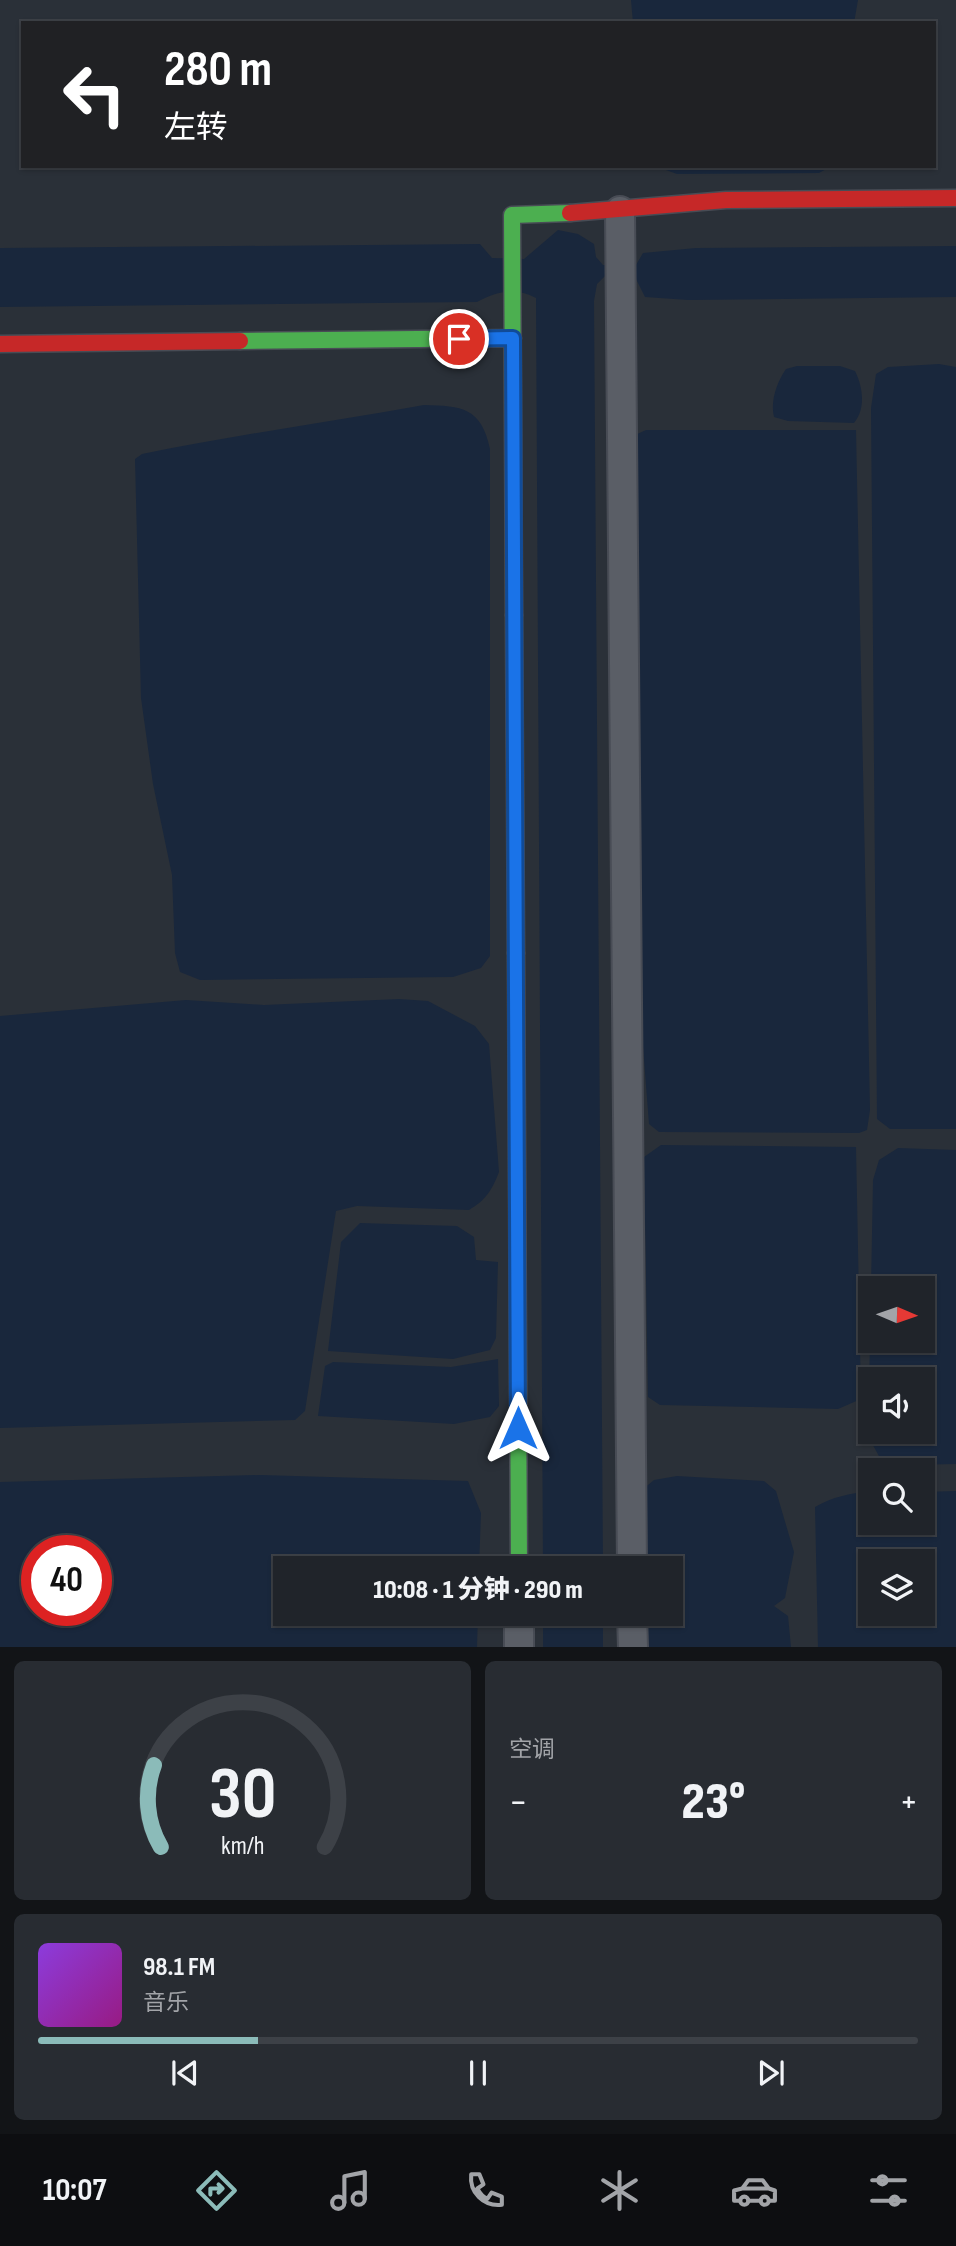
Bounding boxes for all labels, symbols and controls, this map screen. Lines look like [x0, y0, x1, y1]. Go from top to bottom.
text: 280 m [164, 41, 272, 100]
icon: left [49, 49, 140, 140]
text: 左转 [164, 109, 228, 148]
pin [429, 309, 489, 369]
icon: arrive [440, 320, 478, 358]
north arrow [858, 1276, 934, 1353]
map controls [858, 1276, 935, 1626]
button: sound [858, 1367, 935, 1444]
position arrow [481, 1391, 555, 1465]
button: search [858, 1458, 935, 1535]
speed limit sign: 40 [21, 1535, 112, 1626]
button: layers [858, 1549, 935, 1626]
text: 10:08 · 1 分钟 · 290 m [373, 1575, 583, 1606]
text: 空调 [509, 1736, 555, 1764]
text: 30 [209, 1751, 276, 1839]
text: 23° [681, 1771, 746, 1834]
text: − [509, 1780, 528, 1825]
text: + [899, 1780, 918, 1825]
text: km/h [221, 1830, 264, 1861]
text: 98.1 FM [143, 1952, 215, 1983]
text: 音乐 [143, 1989, 189, 2017]
icon: previous [166, 2054, 204, 2092]
icon: pause [459, 2054, 497, 2092]
icon: next [752, 2054, 790, 2092]
icon: directions [192, 2166, 241, 2215]
icon: music [326, 2166, 375, 2215]
icon: phone [461, 2166, 510, 2215]
icon: climate [595, 2166, 644, 2215]
icon: car [730, 2166, 779, 2215]
icon: filters [864, 2166, 913, 2215]
text: 10:07 [43, 2171, 106, 2210]

